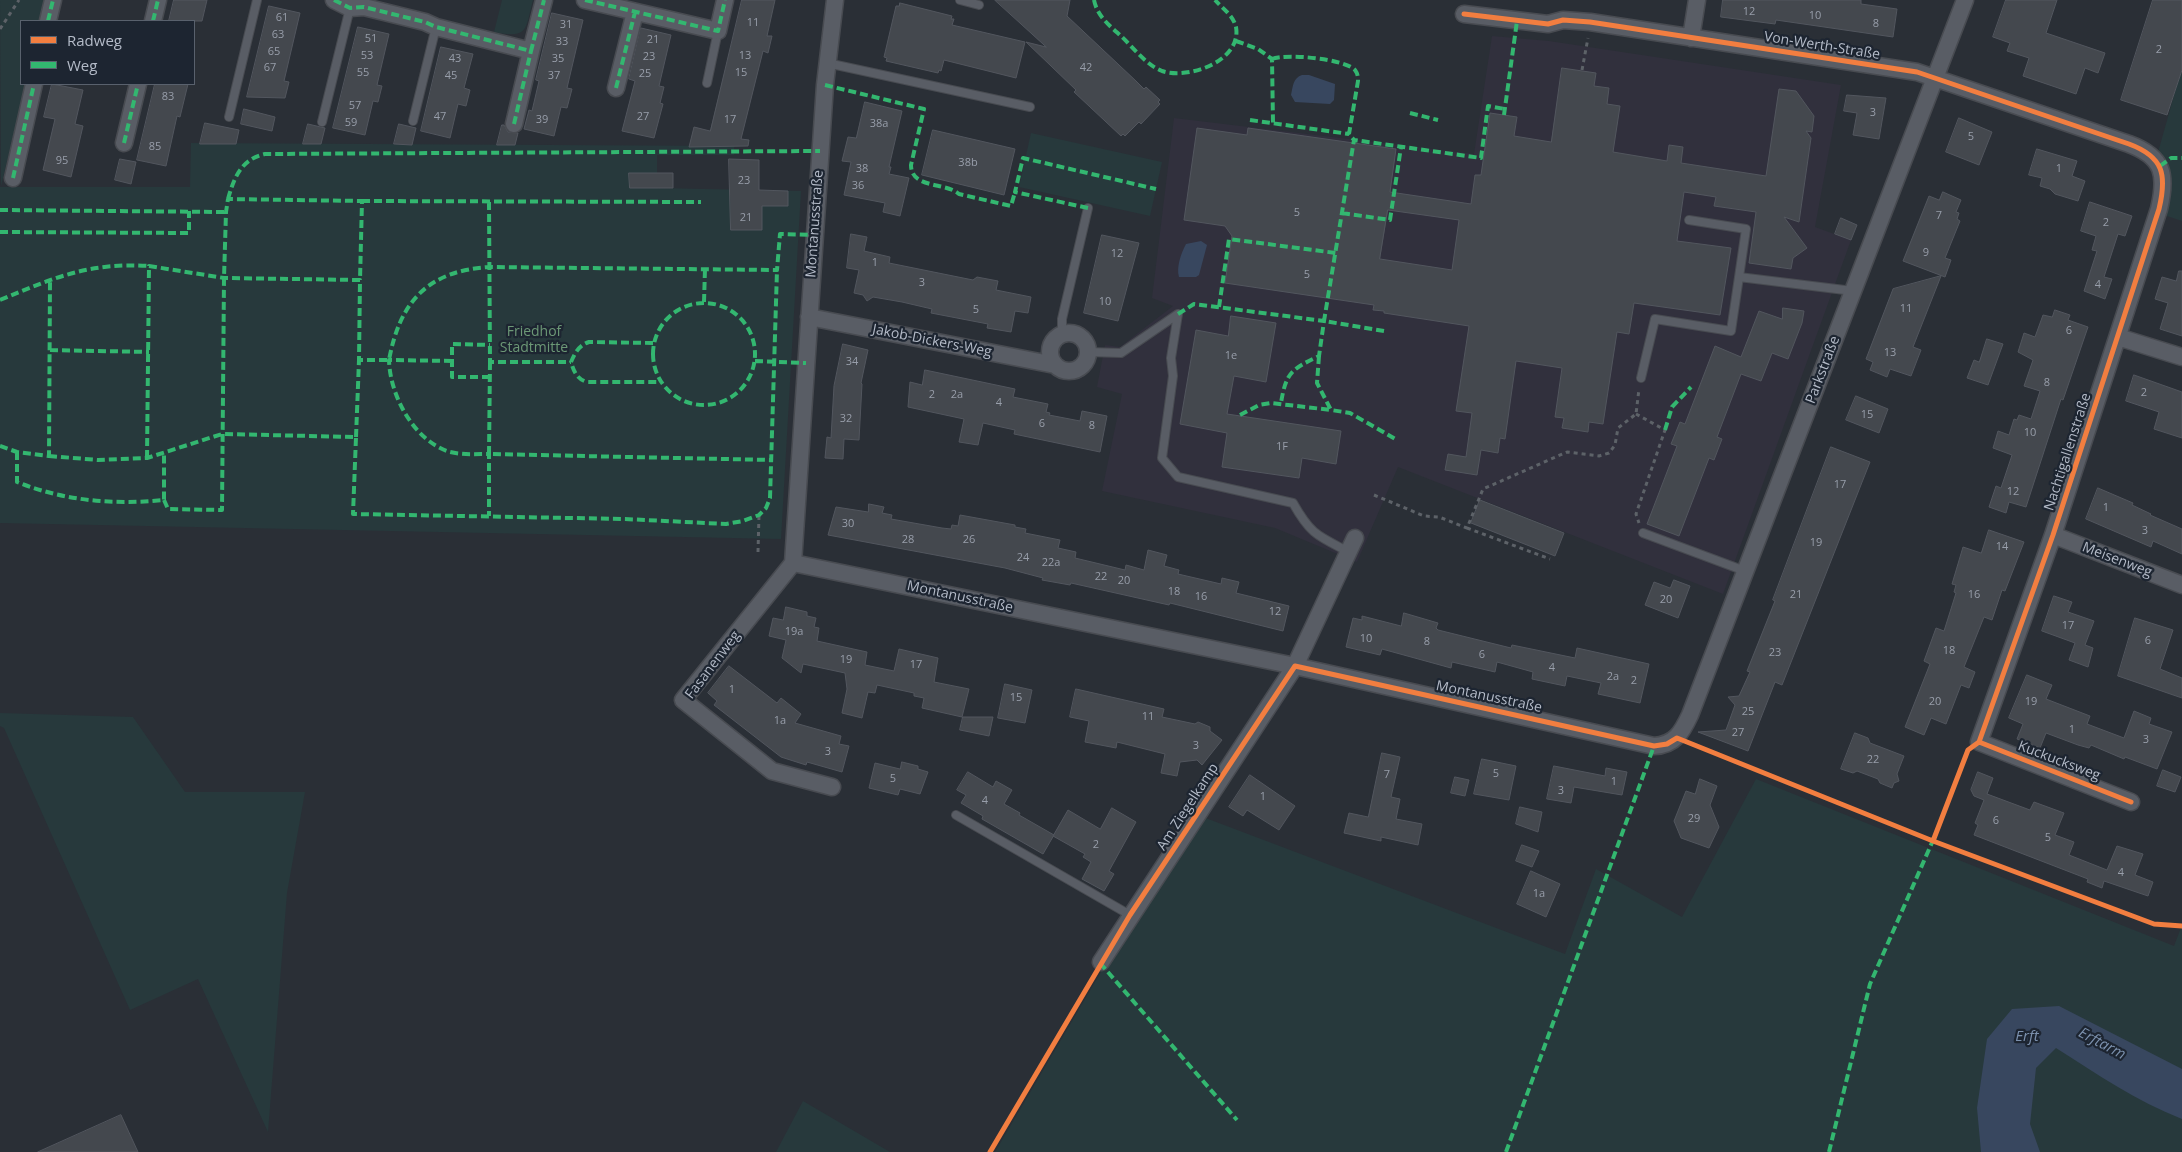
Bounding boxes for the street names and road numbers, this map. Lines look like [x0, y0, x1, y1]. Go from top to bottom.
street label: Von-Werth-Straße [1763, 29, 1881, 63]
street label: Montanusstraße [803, 170, 827, 278]
street label: Jakob-Dickers-Weg [871, 321, 993, 361]
street label: Parkstraße [1802, 334, 1844, 406]
street label: Nachtigallenstraße [2041, 391, 2095, 513]
street label: Meisenweg [2080, 539, 2154, 581]
street label: Montanusstraße [905, 578, 1015, 616]
street label: Fasanenweg [682, 628, 744, 702]
street label: Montanusstraße [1434, 678, 1544, 716]
street label: Kuckucksweg [2015, 738, 2103, 784]
street label: Am Ziegelkamp [1154, 760, 1222, 854]

